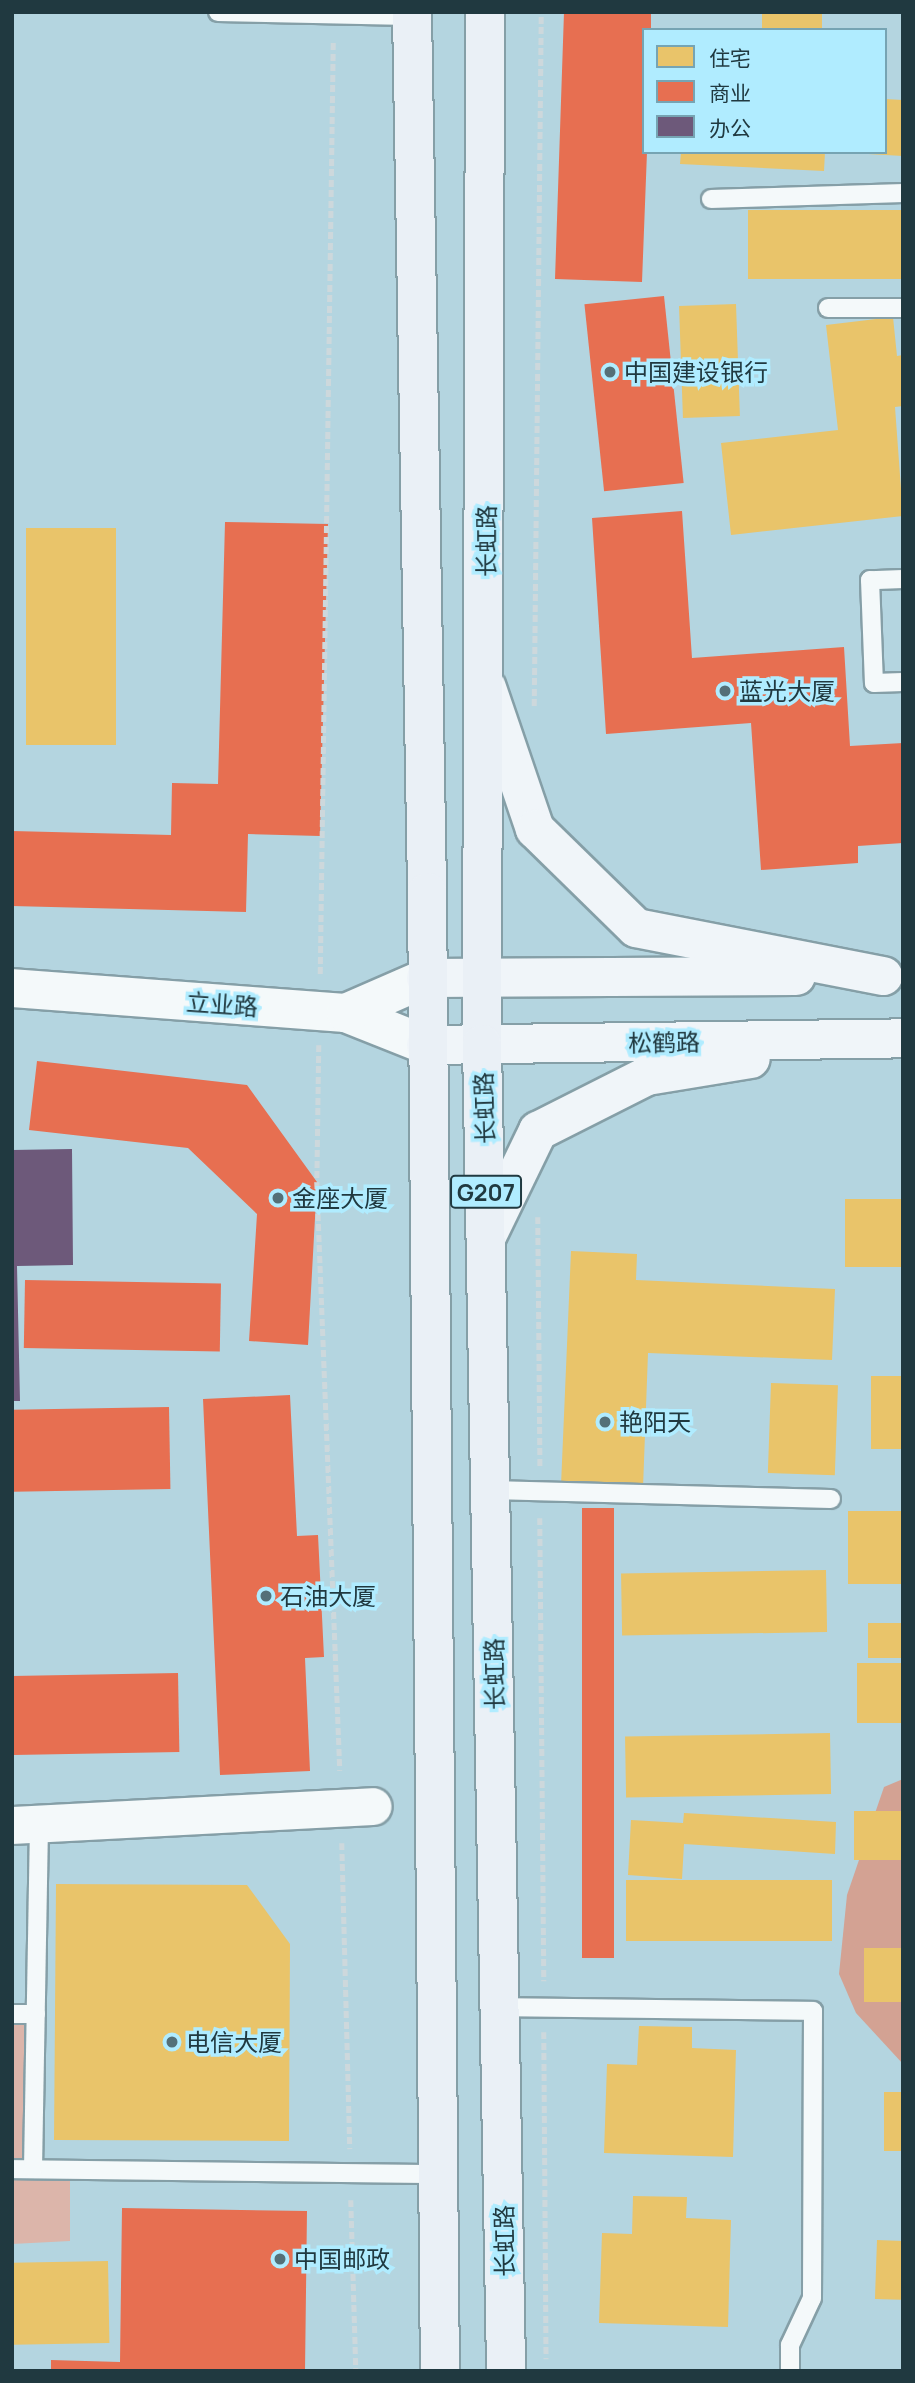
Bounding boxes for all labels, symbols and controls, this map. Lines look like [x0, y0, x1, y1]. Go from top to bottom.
legend [642, 28, 887, 154]
text: 住宅 [709, 44, 751, 72]
text: 商业 [709, 79, 751, 107]
text: 办公 [709, 114, 751, 142]
place label: 中国建设银行 [624, 358, 768, 386]
marker: 中国建设银行 [602, 364, 618, 380]
street label: 长虹路 [472, 505, 500, 577]
place label: 蓝光大厦 [739, 677, 835, 705]
marker: 蓝光大厦 [717, 683, 733, 699]
street label: 立业路 [185, 987, 259, 1021]
street label: 松鹤路 [628, 1027, 700, 1057]
street label: 长虹路 [468, 1072, 500, 1144]
road number: G207 [449, 1172, 523, 1212]
place label: 金座大厦 [292, 1184, 388, 1212]
marker: 金座大厦 [270, 1190, 286, 1206]
place label: 艳阳天 [619, 1408, 691, 1436]
marker: 艳阳天 [597, 1414, 613, 1430]
place label: 石油大厦 [280, 1582, 376, 1610]
marker: 石油大厦 [258, 1588, 274, 1604]
street label: 长虹路 [479, 1638, 509, 1710]
place label: 电信大厦 [186, 2028, 282, 2056]
marker: 电信大厦 [164, 2034, 180, 2050]
street label: 长虹路 [489, 2205, 519, 2277]
place label: 中国邮政 [294, 2245, 390, 2273]
marker: 中国邮政 [272, 2251, 288, 2267]

